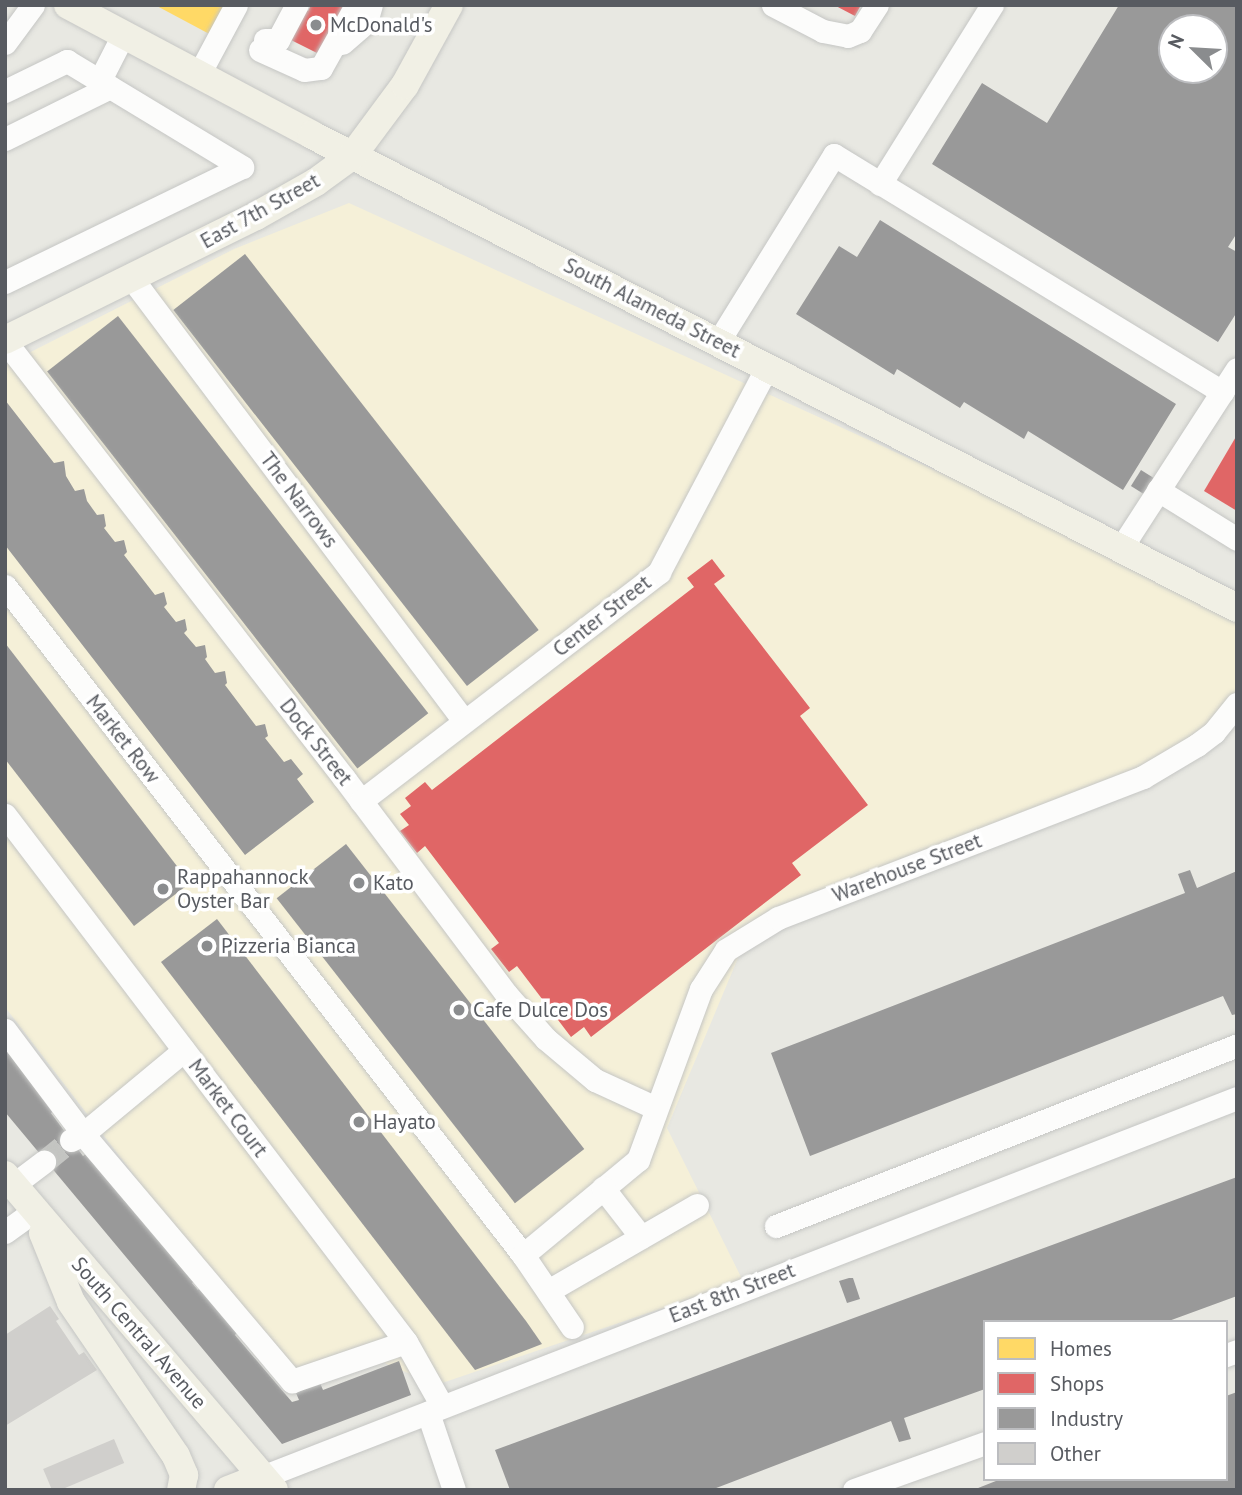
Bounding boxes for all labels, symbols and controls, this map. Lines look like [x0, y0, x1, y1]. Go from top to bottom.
place label: McDonald's [330, 12, 433, 38]
north arrow [1158, 14, 1228, 84]
marker: McDonald's [308, 17, 324, 33]
text: N [1162, 31, 1189, 52]
street label: East 7th Street [196, 168, 324, 254]
street label: South Alameda Street [559, 252, 745, 364]
street label: The Narrows [255, 447, 343, 553]
street label: Center Street [548, 570, 656, 662]
street label: Market Row [81, 690, 165, 788]
street label: Dock Street [274, 693, 358, 791]
street label: Warehouse Street [829, 828, 985, 908]
place label: Rappahannock Oyster Bar [177, 864, 309, 914]
place label: Kato [373, 870, 414, 896]
marker: Kato [351, 875, 367, 891]
marker: Rappahannock Oyster Bar [155, 881, 171, 897]
place label: Pizzeria Bianca [221, 933, 356, 959]
marker: Pizzeria Bianca [199, 938, 215, 954]
place label: Cafe Dulce Dos [473, 997, 608, 1023]
marker: Cafe Dulce Dos [451, 1002, 467, 1018]
street label: Market Court [183, 1054, 273, 1162]
place label: Hayato [373, 1109, 436, 1135]
marker: Hayato [351, 1114, 367, 1130]
street label: South Central Avenue [66, 1252, 212, 1414]
street label: East 8th Street [666, 1257, 798, 1329]
legend [983, 1320, 1228, 1481]
text: Homes [1050, 1335, 1112, 1362]
text: Shops [1050, 1370, 1104, 1397]
text: Industry [1050, 1405, 1123, 1432]
text: Other [1050, 1440, 1101, 1467]

